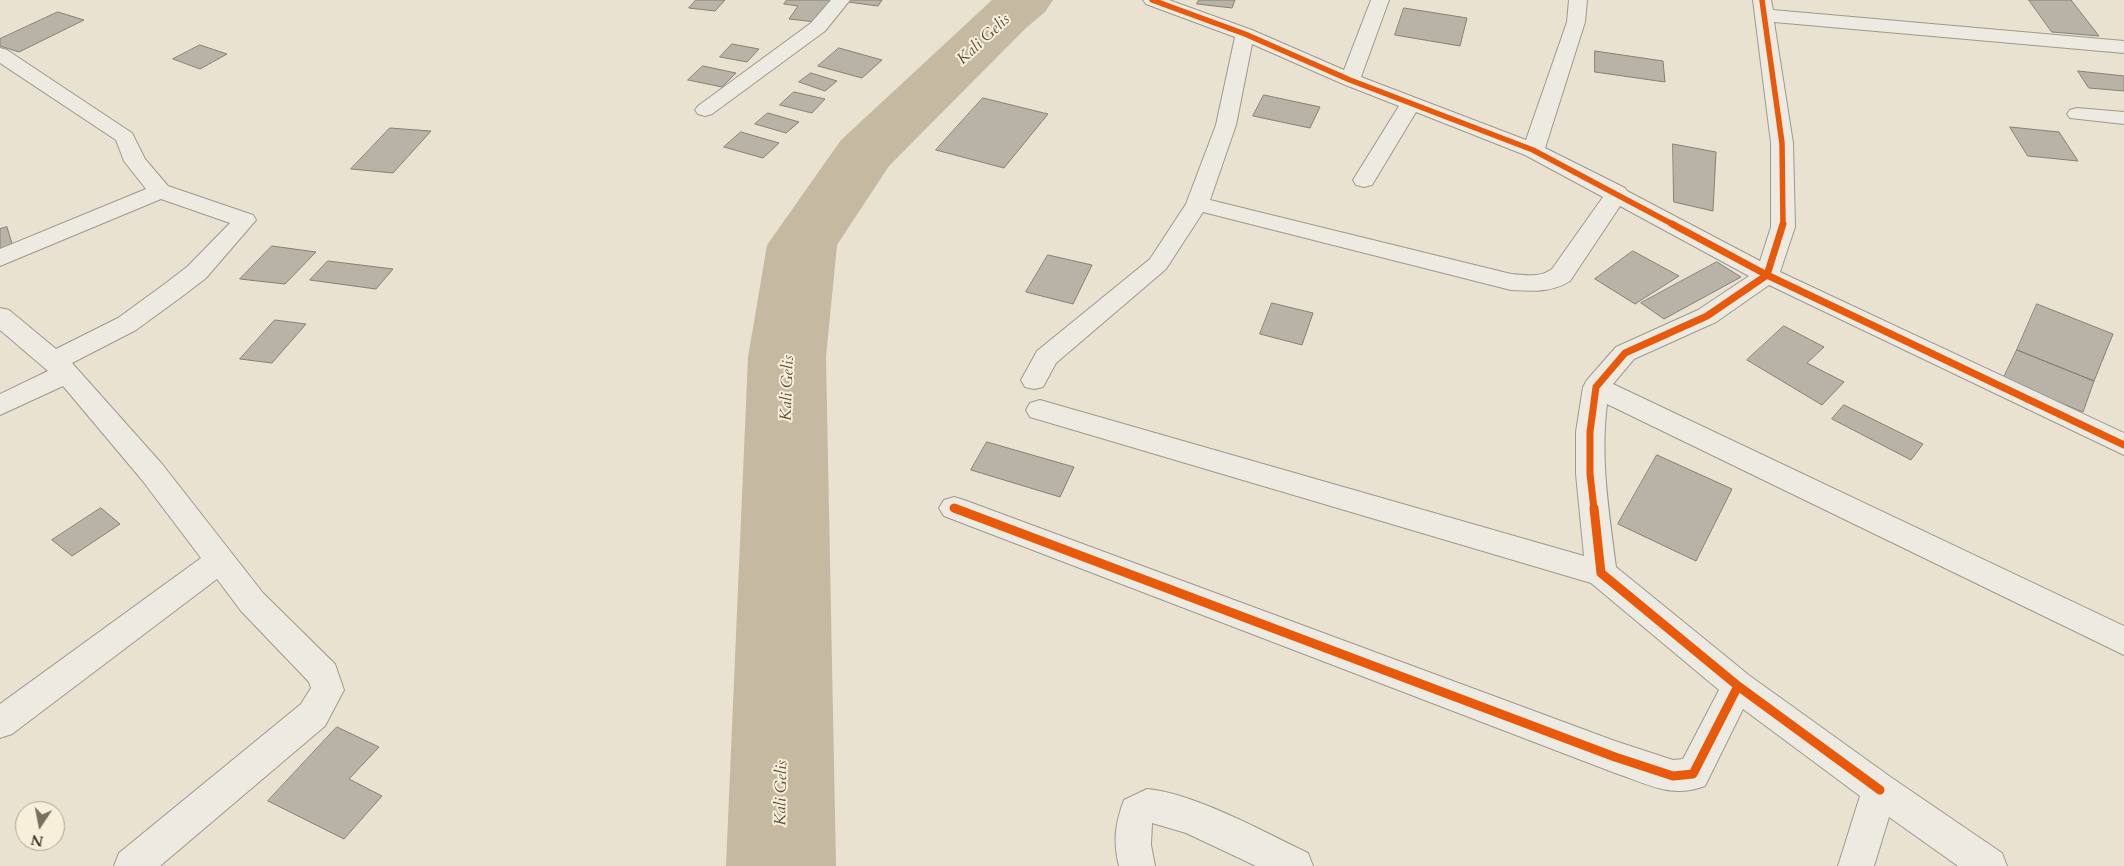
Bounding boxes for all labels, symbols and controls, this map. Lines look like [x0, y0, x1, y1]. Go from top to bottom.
water label: Kali Gelis [953, 11, 1015, 69]
water label: Kali Gelis [777, 355, 799, 421]
water label: Kali Gelis [772, 760, 792, 826]
north arrow [15, 801, 65, 851]
text: N [29, 830, 45, 851]

